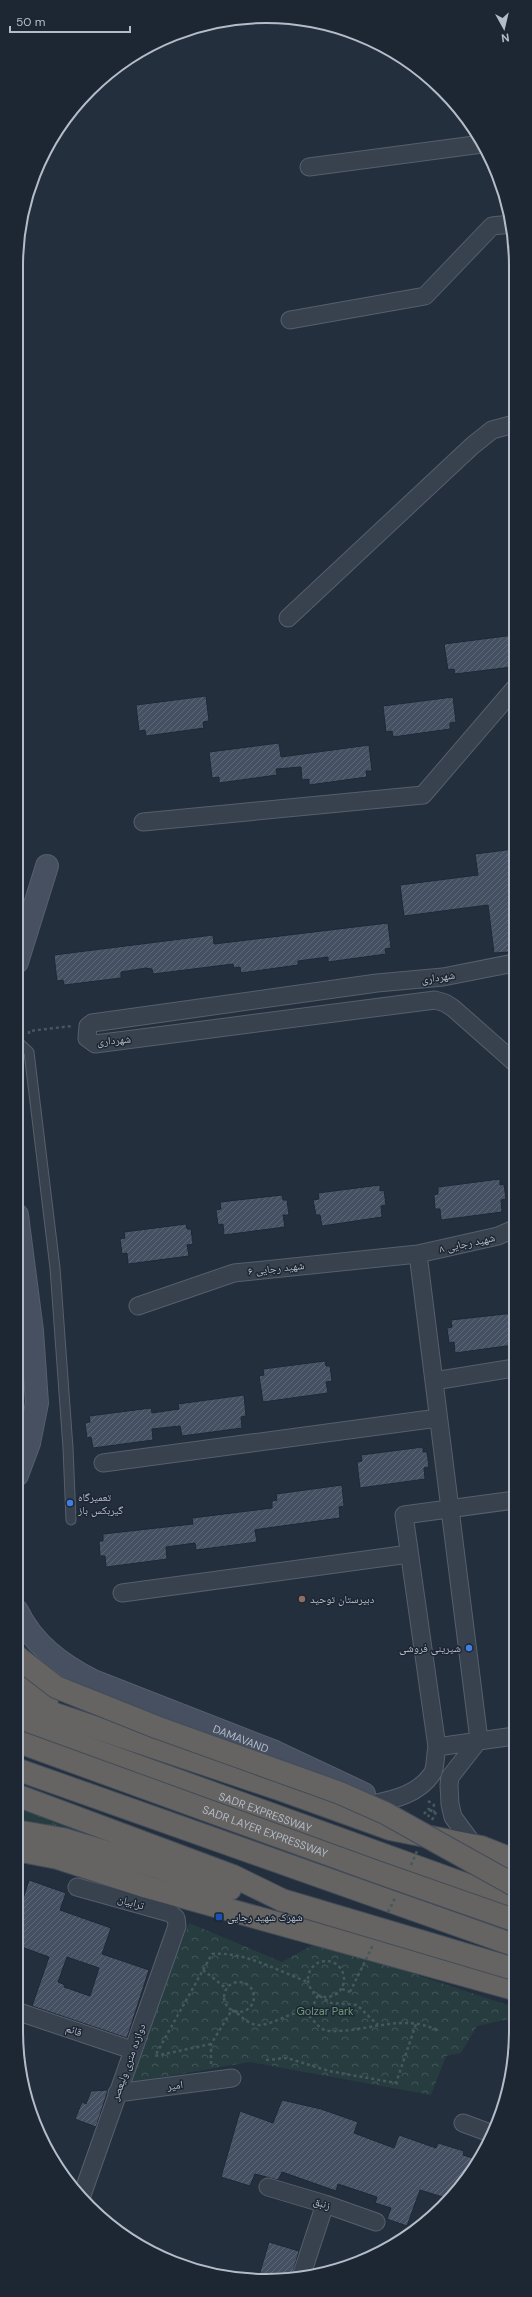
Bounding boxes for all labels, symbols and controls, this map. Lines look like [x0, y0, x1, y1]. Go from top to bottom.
scale bar [10, 8, 130, 34]
north arrow [484, 8, 524, 48]
text: 50 m [16, 14, 45, 30]
text: N [500, 30, 510, 45]
street label: شهرداری [420, 968, 456, 986]
street label: شهرداری [96, 1032, 132, 1048]
street label: شهید رجایی ۸ [438, 1230, 496, 1256]
street label: شهید رجایی ۶ [247, 1258, 305, 1278]
place label: تعمیرگاه گیربکس باز [77, 1490, 124, 1517]
marker: تعمیرگاه گیربکس باز [65, 1498, 75, 1508]
place label: دبیرستان توحید [310, 1592, 375, 1606]
marker: دبیرستان توحید [297, 1594, 307, 1604]
place label: شیرینی فروشی [399, 1641, 461, 1655]
marker: شیرینی فروشی [464, 1643, 474, 1653]
street label: DAMAVAND [211, 1722, 271, 1756]
street label: SADR EXPRESSWAY [217, 1789, 314, 1836]
street label: SADR LAYER EXPRESSWAY [200, 1802, 330, 1861]
street label: ترابیان [116, 1892, 147, 1913]
place label: شهرک شهید رجایی [227, 1910, 303, 1924]
marker: شهرک شهید رجایی [214, 1912, 224, 1922]
park label: Golzar Park [296, 2004, 354, 2018]
street label: قائم [64, 2021, 84, 2040]
street label: دوازده متری ولیعصر [107, 2021, 149, 2103]
street label: امیر [165, 2077, 184, 2093]
street label: زنبق [311, 2194, 333, 2212]

